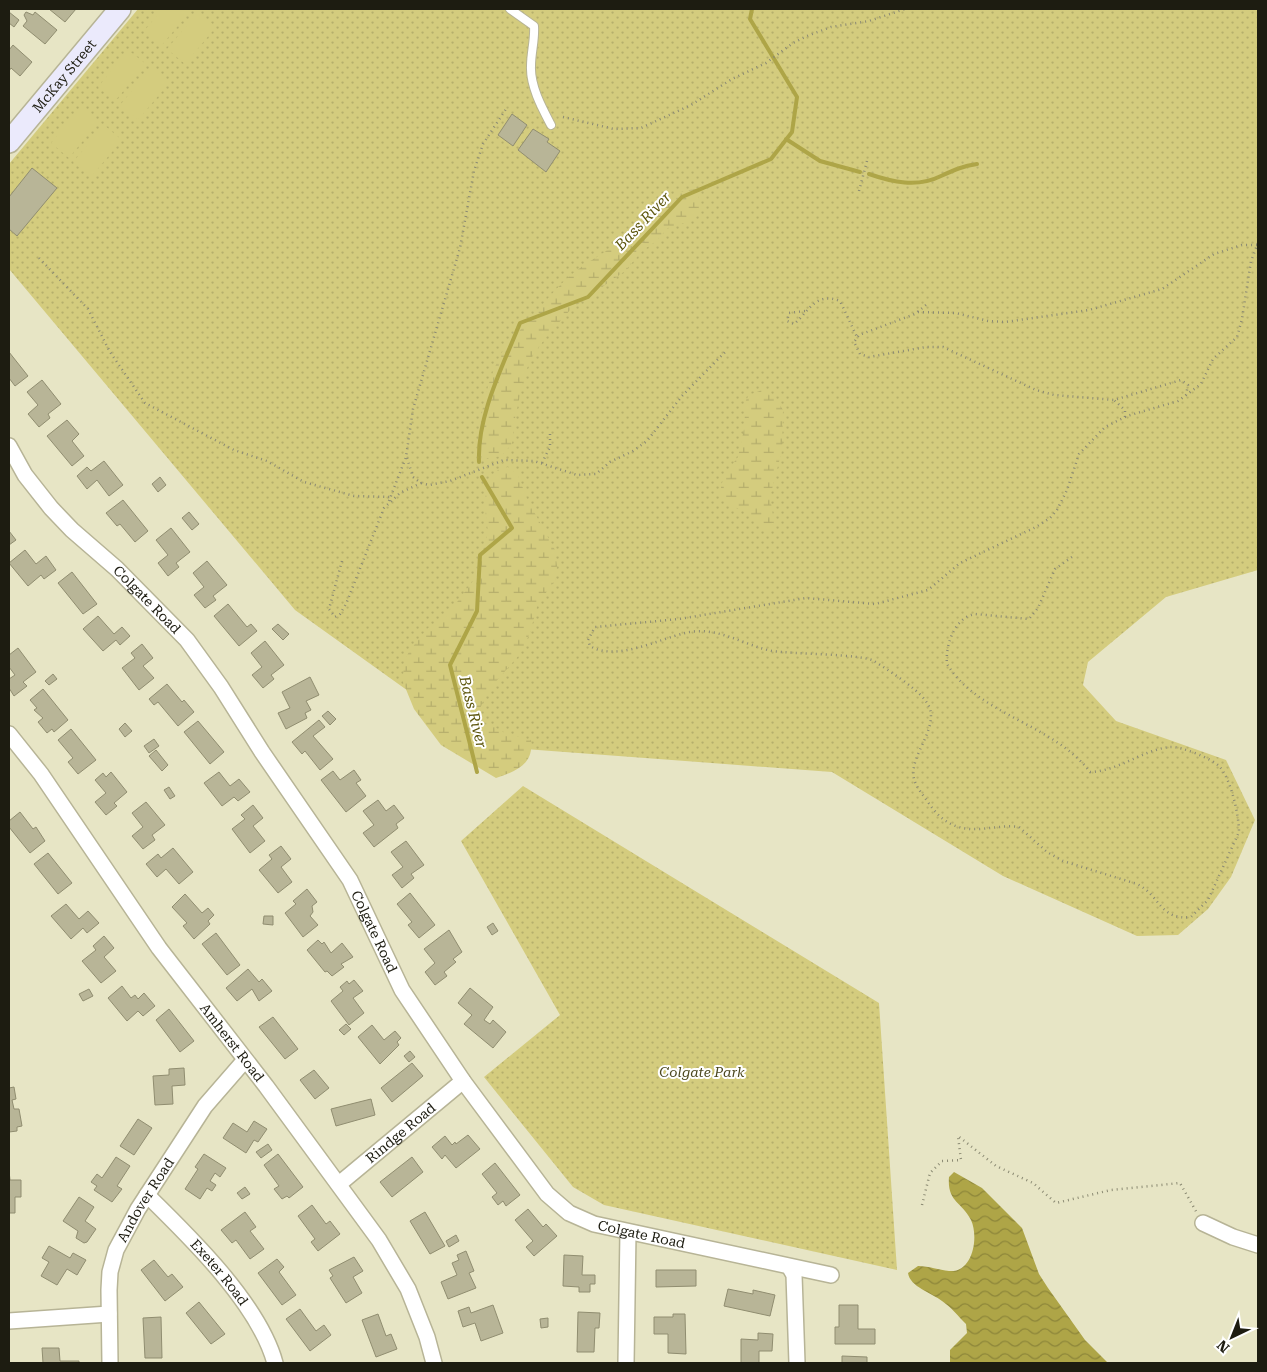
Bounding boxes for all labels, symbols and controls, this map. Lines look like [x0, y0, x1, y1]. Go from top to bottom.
street label: McKay Street [29, 36, 99, 116]
water label: Bass River [611, 188, 675, 255]
street label: Colgate Road [110, 562, 184, 637]
water label: Bass River [455, 673, 491, 750]
street label: Colgate Road [348, 888, 401, 975]
street label: Amherst Road [197, 1000, 268, 1085]
park label: Colgate Park [659, 1064, 745, 1080]
street label: Rindge Road [363, 1099, 439, 1166]
street label: Andover Road [114, 1155, 177, 1245]
street label: Colgate Road [596, 1217, 687, 1251]
street label: Exeter Road [187, 1236, 252, 1308]
north arrow [1207, 1312, 1257, 1362]
text: N [1214, 1337, 1233, 1356]

